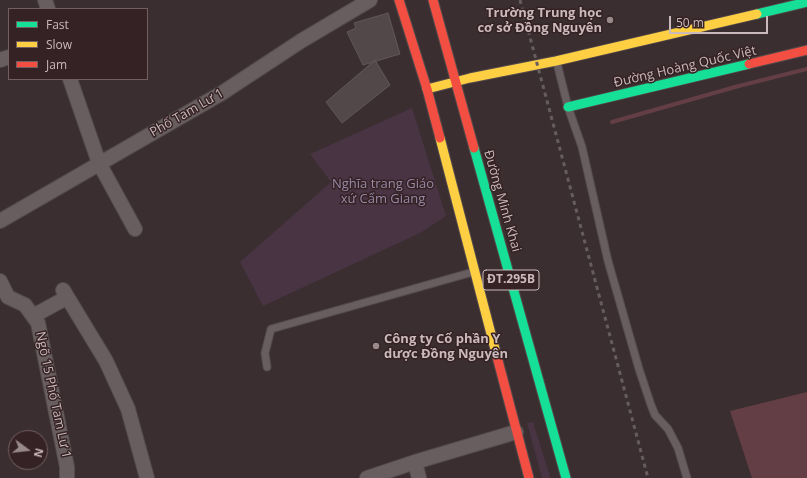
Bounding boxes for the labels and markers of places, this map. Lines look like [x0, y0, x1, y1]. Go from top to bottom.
place label: Trường Trung học cơ sở Đồng Nguyên [477, 5, 602, 36]
marker: Trường Trung học cơ sở Đồng Nguyên [605, 15, 615, 25]
place label: Công ty Cổ phần Y dược Đồng Nguyên [384, 331, 508, 362]
marker: Công ty Cổ phần Y dược Đồng Nguyên [371, 341, 381, 351]

